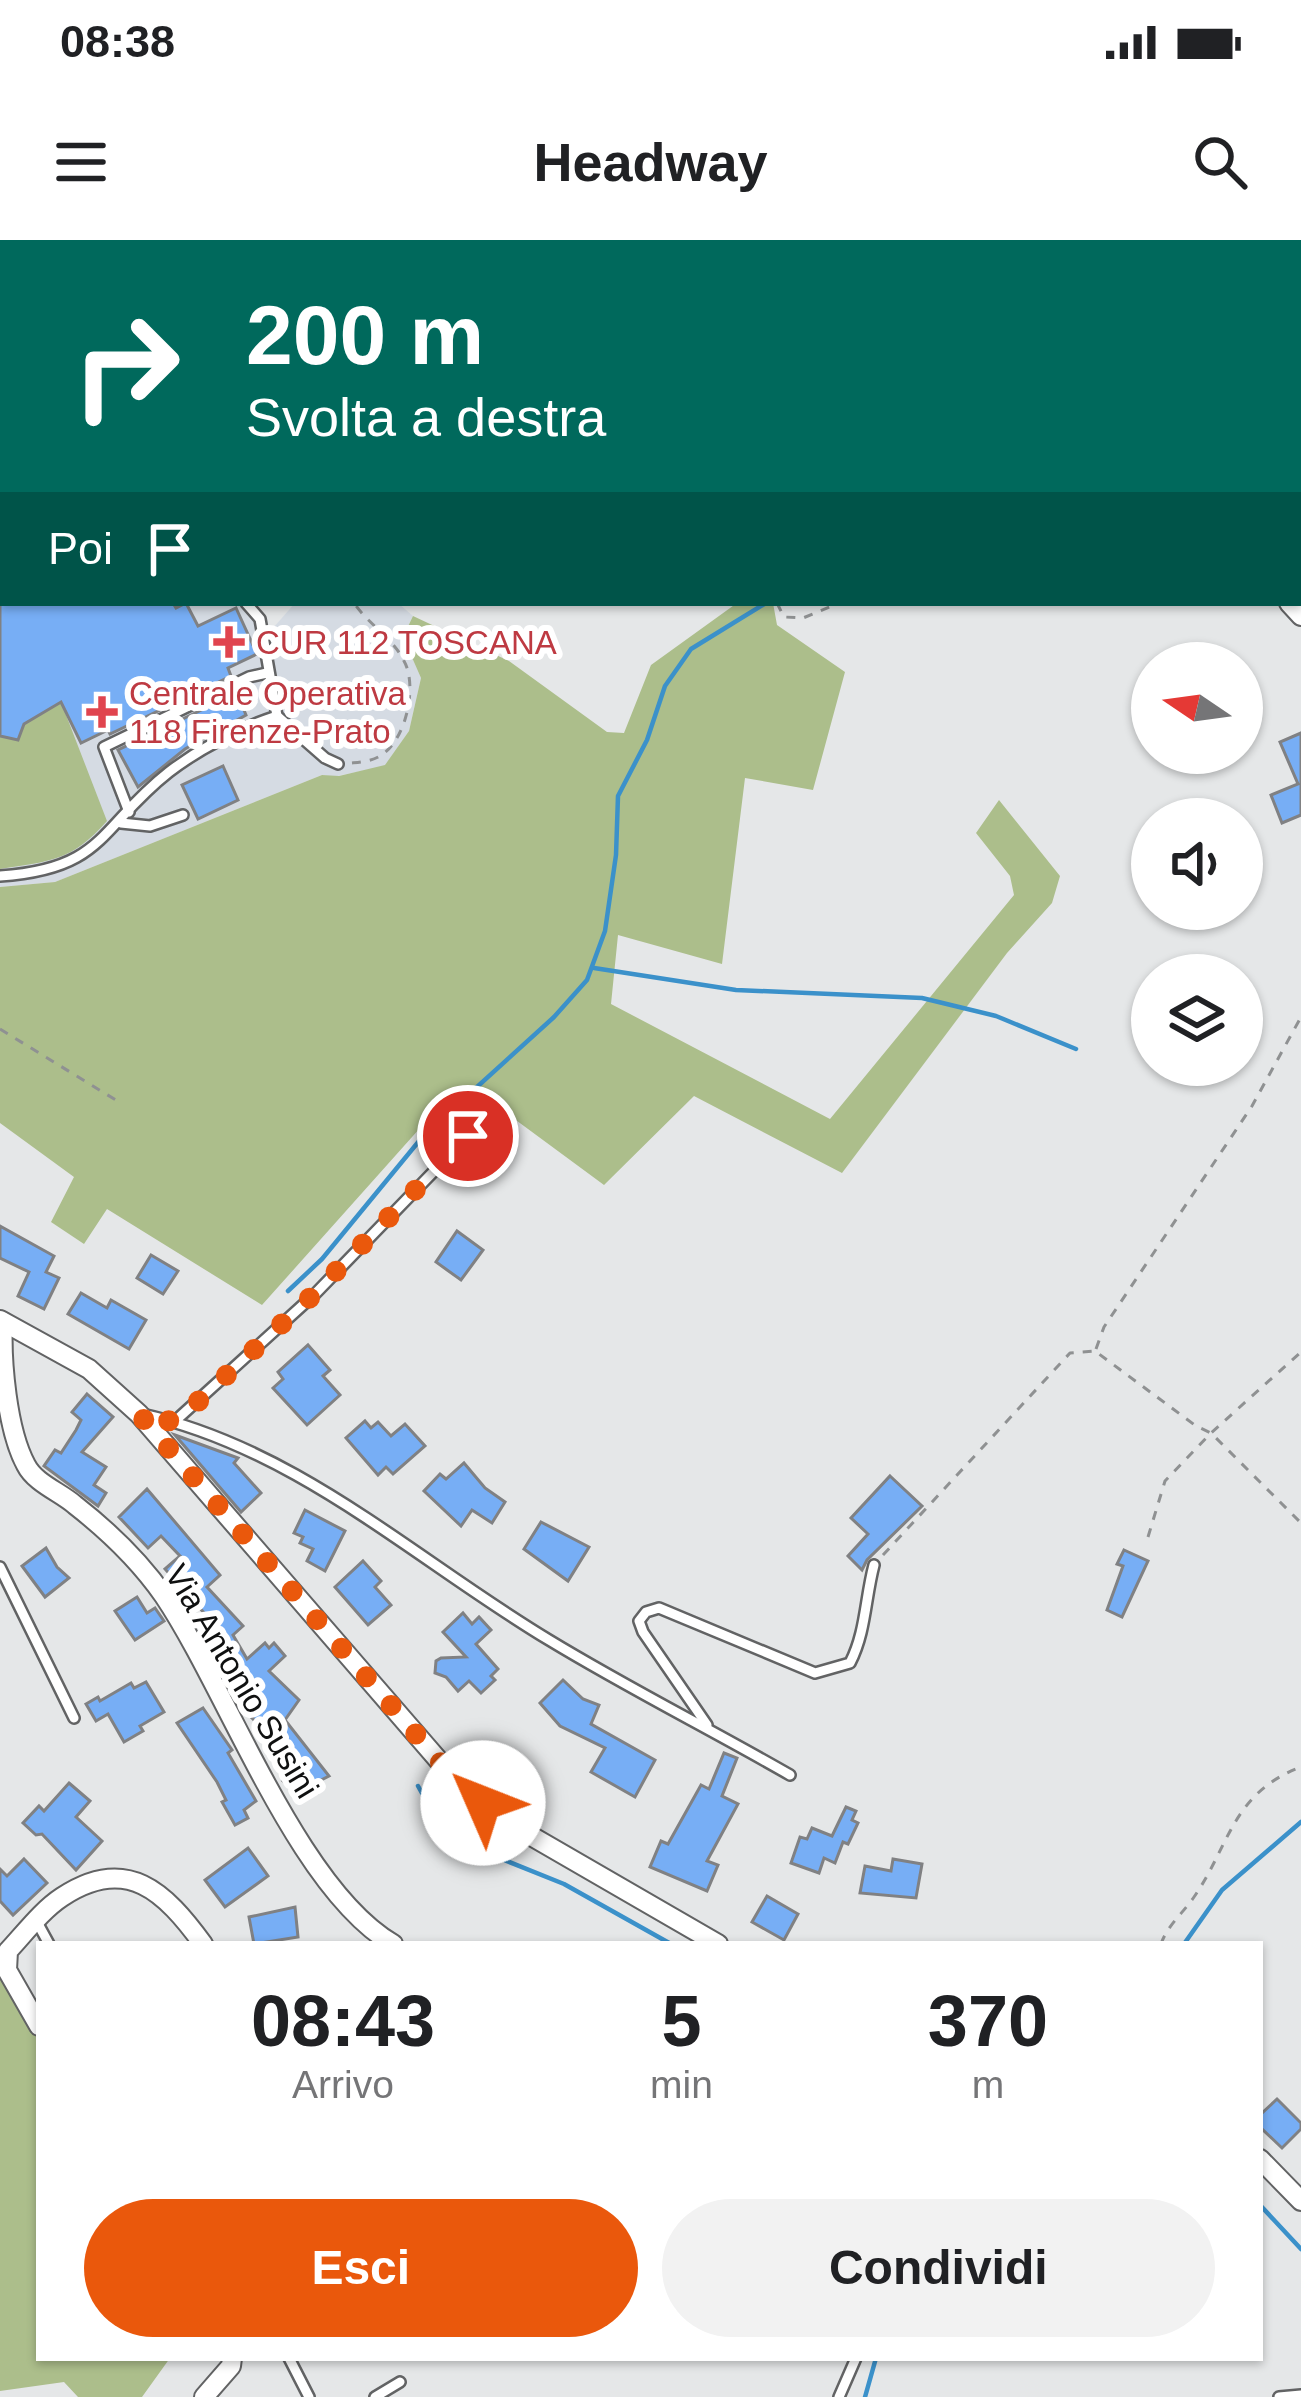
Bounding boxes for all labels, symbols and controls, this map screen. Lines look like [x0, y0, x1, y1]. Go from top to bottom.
text: 08:38 [60, 16, 175, 67]
icon: menu [48, 129, 114, 195]
icon: search [1187, 129, 1253, 195]
text: Headway [533, 132, 768, 192]
icon: right [48, 288, 204, 444]
text: 200 m [246, 288, 484, 382]
text: Svolta a destra [246, 387, 606, 447]
icon: arrive [137, 516, 203, 582]
text: Poi [48, 523, 113, 574]
place label: CUR 112 TOSCANA [256, 624, 557, 661]
marker: CUR 112 TOSCANA [213, 626, 245, 658]
north arrow [1131, 642, 1263, 774]
map controls [1131, 642, 1263, 1086]
place label: Centrale Operativa 118 Firenze-Prato [129, 675, 407, 750]
marker: Centrale Operativa 118 Firenze-Prato [86, 696, 118, 728]
button: sound [1131, 798, 1263, 930]
button: layers [1131, 954, 1263, 1086]
pin [417, 1085, 519, 1187]
icon: arrive [435, 1103, 501, 1169]
street label: Via Antonio Susini [158, 1558, 326, 1804]
position arrow [420, 1740, 546, 1866]
text: 08:43 [251, 1981, 435, 2061]
text: 5 [661, 1981, 702, 2061]
text: 370 [928, 1981, 1048, 2061]
text: Arrivo [292, 2063, 394, 2106]
text: min [650, 2063, 713, 2106]
text: m [972, 2063, 1004, 2106]
button: Esci [84, 2199, 638, 2337]
button: Condividi [662, 2199, 1215, 2337]

